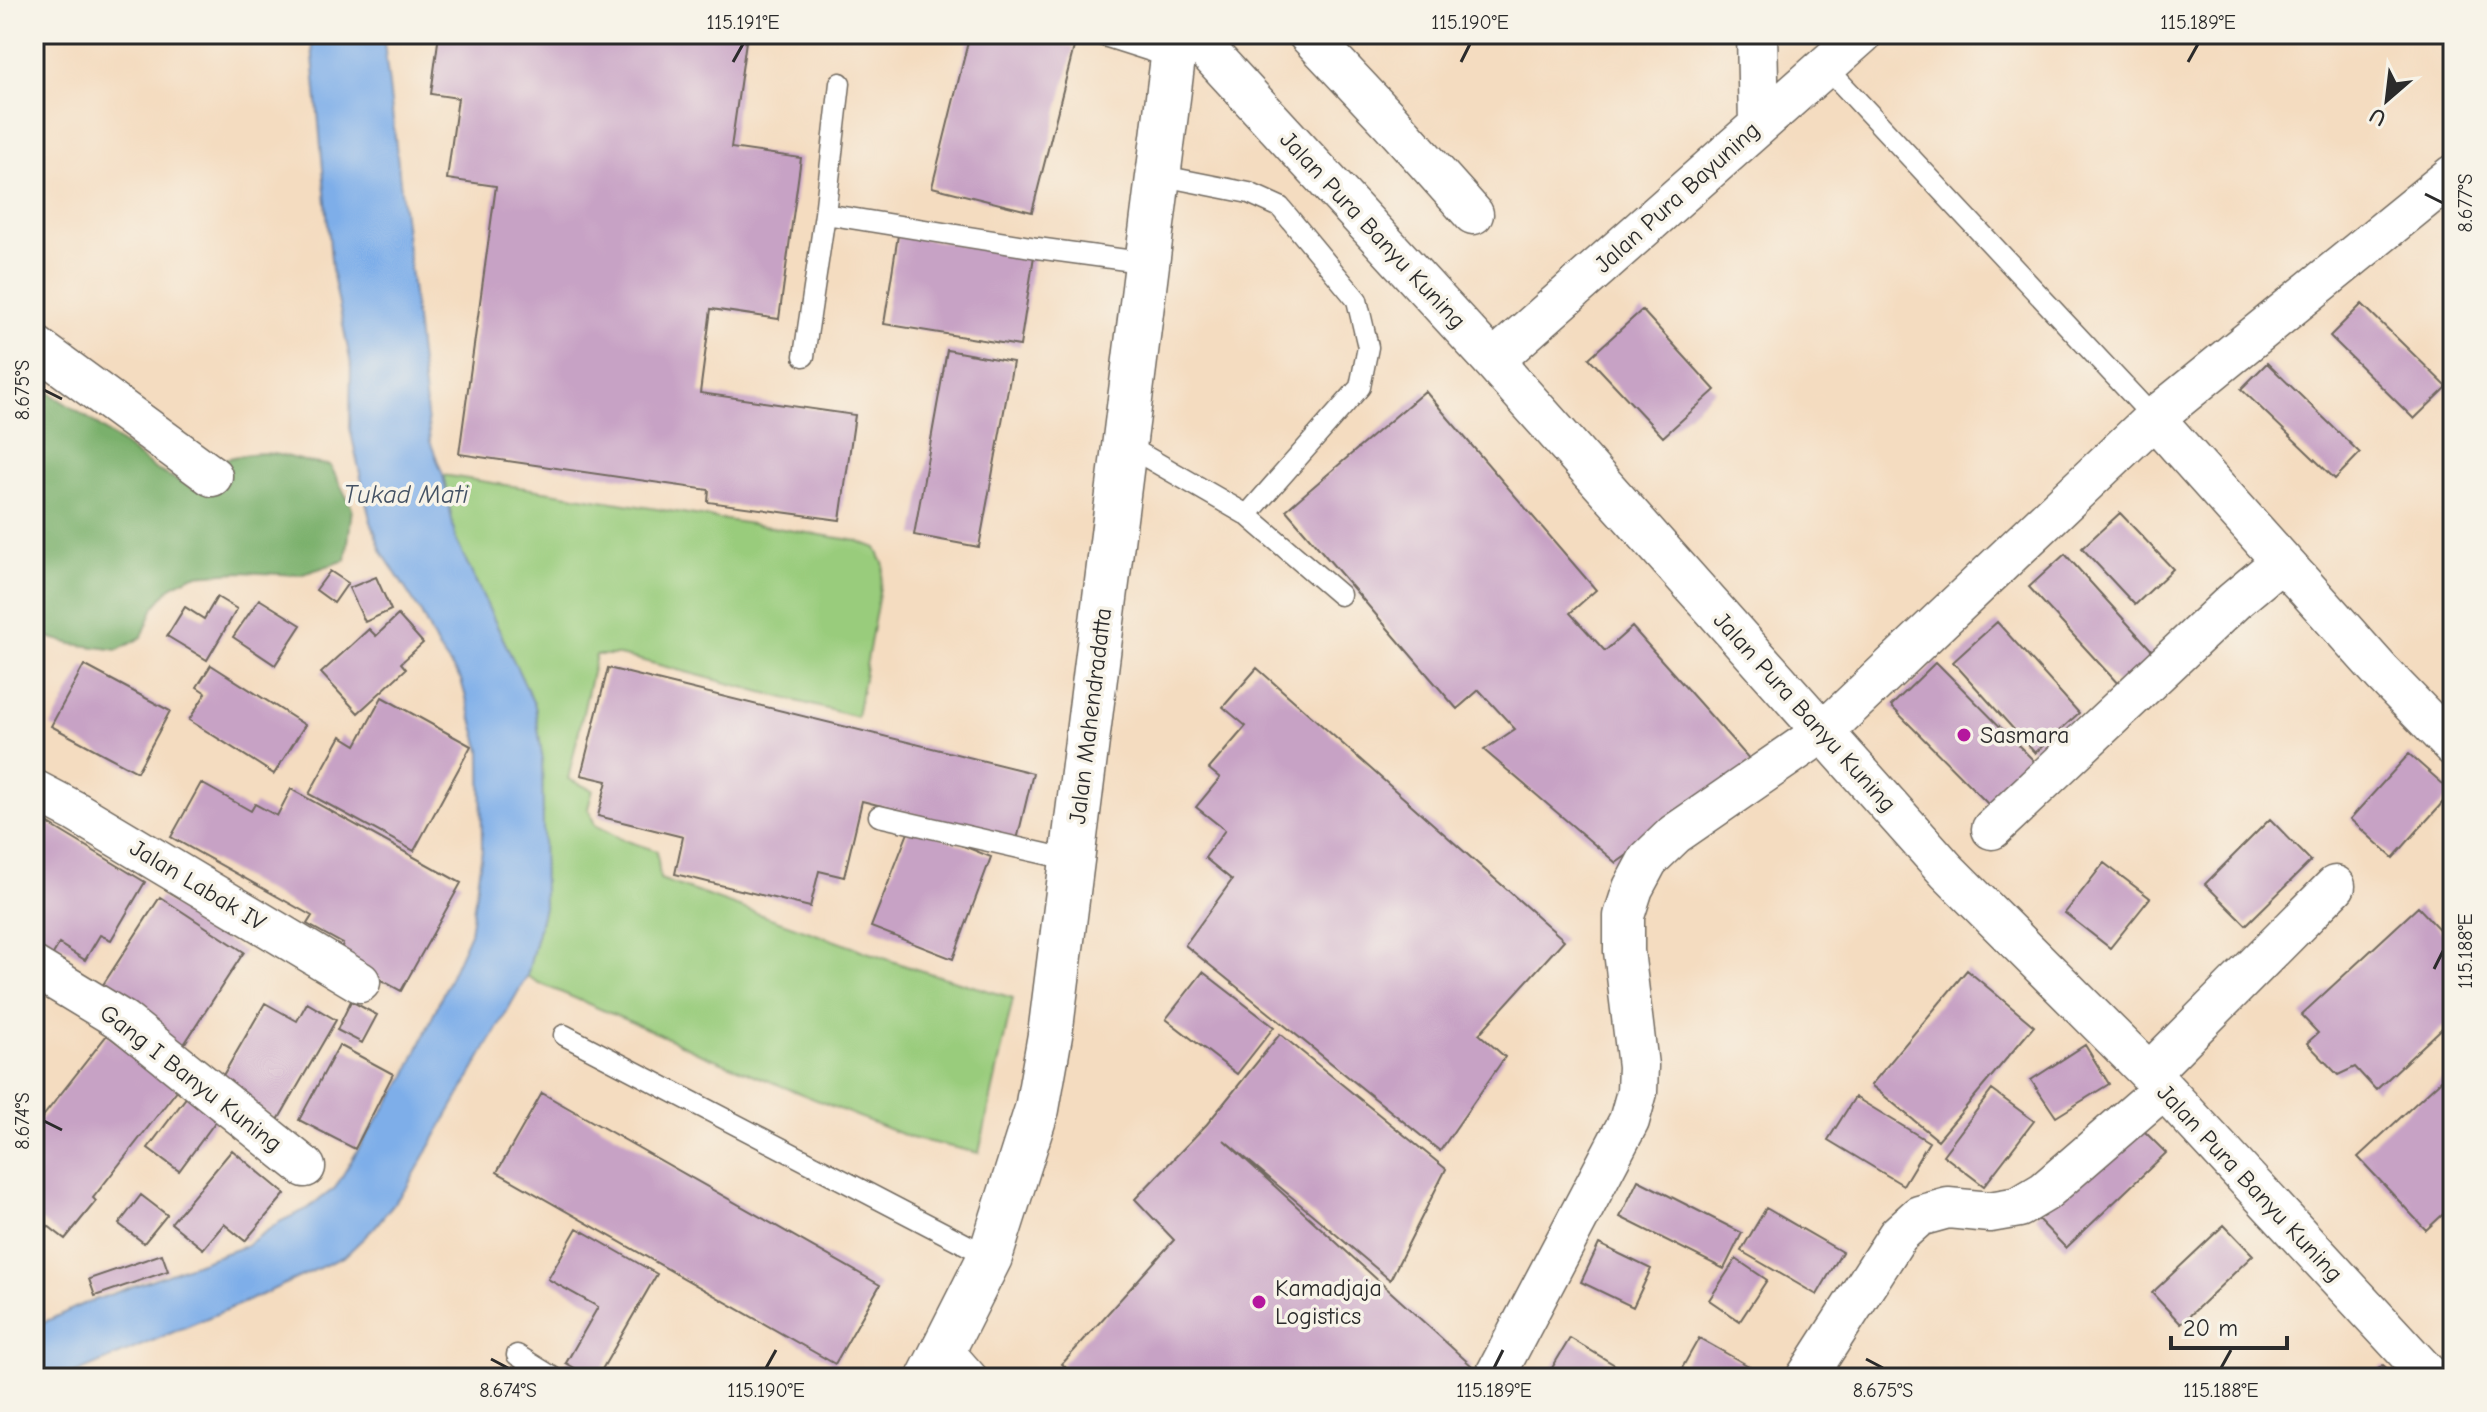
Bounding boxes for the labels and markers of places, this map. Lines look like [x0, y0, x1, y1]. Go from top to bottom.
place label: Sasmara [1980, 721, 2069, 749]
marker: Sasmara [1955, 726, 1973, 744]
place label: Kamadjaja Logistics [1275, 1274, 1382, 1330]
marker: Kamadjaja Logistics [1250, 1293, 1268, 1311]

